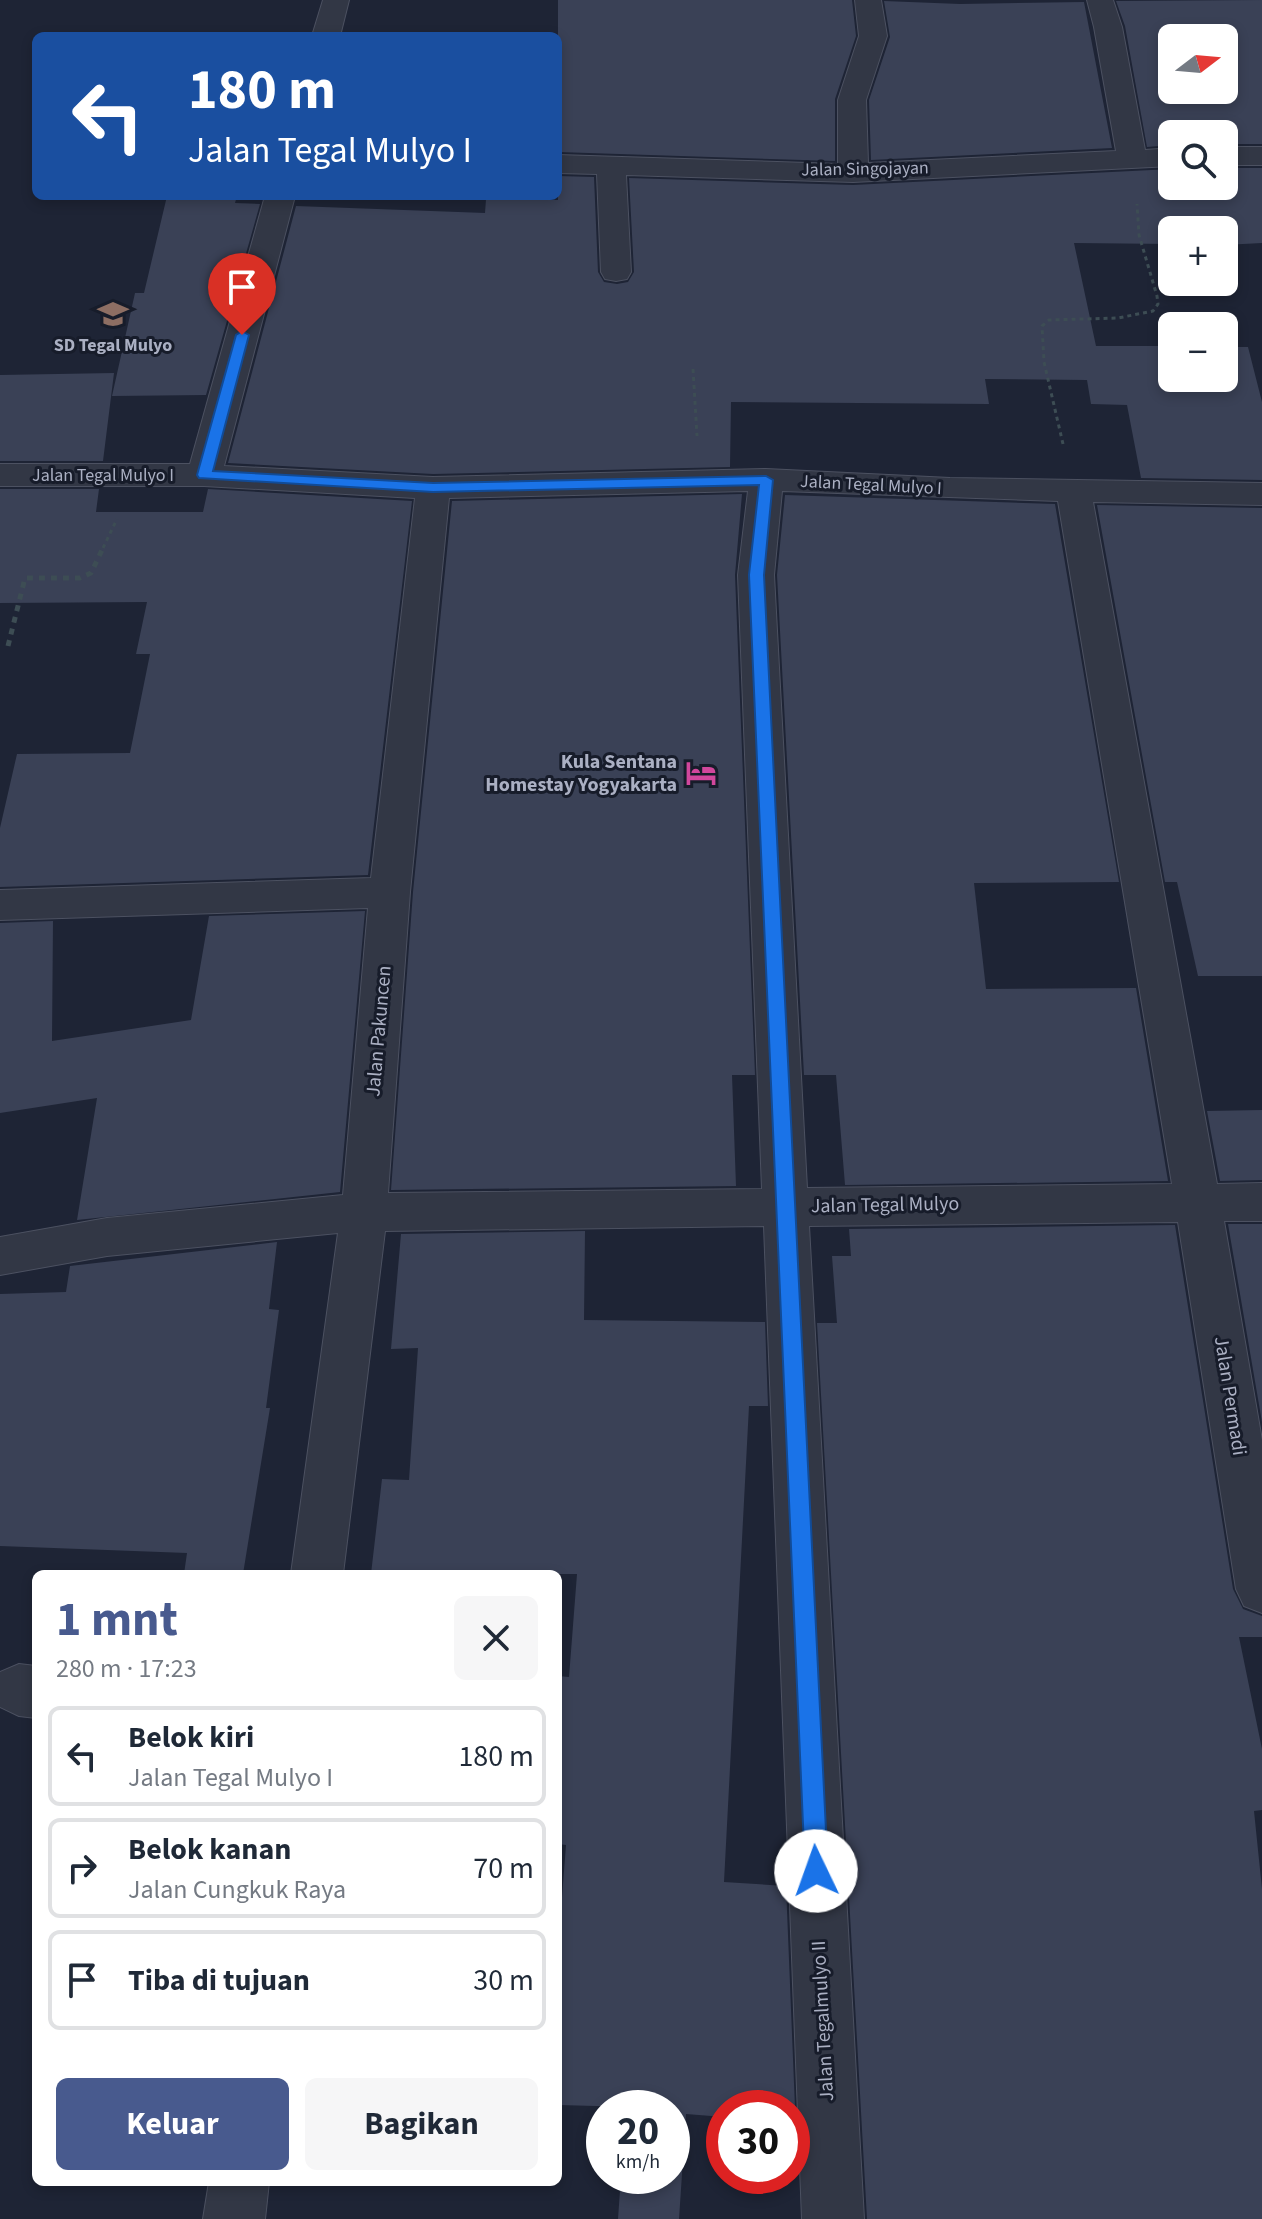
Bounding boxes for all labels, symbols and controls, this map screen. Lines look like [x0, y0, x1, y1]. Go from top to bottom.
north arrow [1158, 24, 1238, 104]
map controls [1158, 24, 1238, 392]
text: 180 m [188, 51, 336, 130]
icon: left [56, 64, 160, 168]
button: search [1158, 120, 1238, 200]
text: Jalan Tegal Mulyo I [188, 125, 472, 176]
street label: Jalan Singojayan [801, 155, 929, 183]
button: + [1158, 216, 1238, 296]
pin [208, 253, 276, 335]
icon: arrive [220, 265, 264, 309]
school or university icon: SD Tegal Mulyo [96, 297, 130, 331]
button: − [1158, 312, 1238, 392]
place label: SD Tegal Mulyo [54, 333, 172, 358]
street label: Jalan Tegal Mulyo I [32, 463, 174, 488]
street label: Jalan Tegal Mulyo I [799, 469, 943, 501]
place label: Kula Sentana Homestay Yogyakarta [485, 748, 677, 799]
hotel icon: Kula Sentana Homestay Yogyakarta [684, 756, 718, 790]
street label: Jalan Pakuncen [359, 964, 399, 1098]
street label: Jalan Tegal Mulyo [811, 1190, 959, 1220]
street label: Jalan Permadi [1207, 1334, 1253, 1458]
text: 1 mnt [56, 1586, 178, 1654]
button: close [454, 1596, 538, 1680]
text: 280 m · 17:23 [56, 1650, 197, 1687]
text: Belok kiri [128, 1716, 254, 1759]
icon: left [60, 1734, 104, 1778]
text: 180 m [458, 1735, 534, 1778]
text: Jalan Tegal Mulyo I [128, 1759, 333, 1796]
text: Belok kanan [128, 1828, 291, 1871]
position arrow [774, 1829, 858, 1913]
icon: right [60, 1846, 104, 1890]
text: 70 m [473, 1847, 534, 1890]
text: Jalan Cungkuk Raya [128, 1871, 346, 1908]
street label: Jalan Tegalmulyo II [805, 1940, 841, 2102]
icon: arrive [60, 1958, 104, 2002]
text: Tiba di tujuan [128, 1959, 310, 2002]
text: 30 m [473, 1959, 534, 2002]
button: Keluar [56, 2078, 289, 2170]
button: Bagikan [305, 2078, 538, 2170]
speed limit sign: 30 [706, 2090, 810, 2194]
text: 20 [617, 2103, 659, 2160]
text: km/h [616, 2148, 660, 2176]

